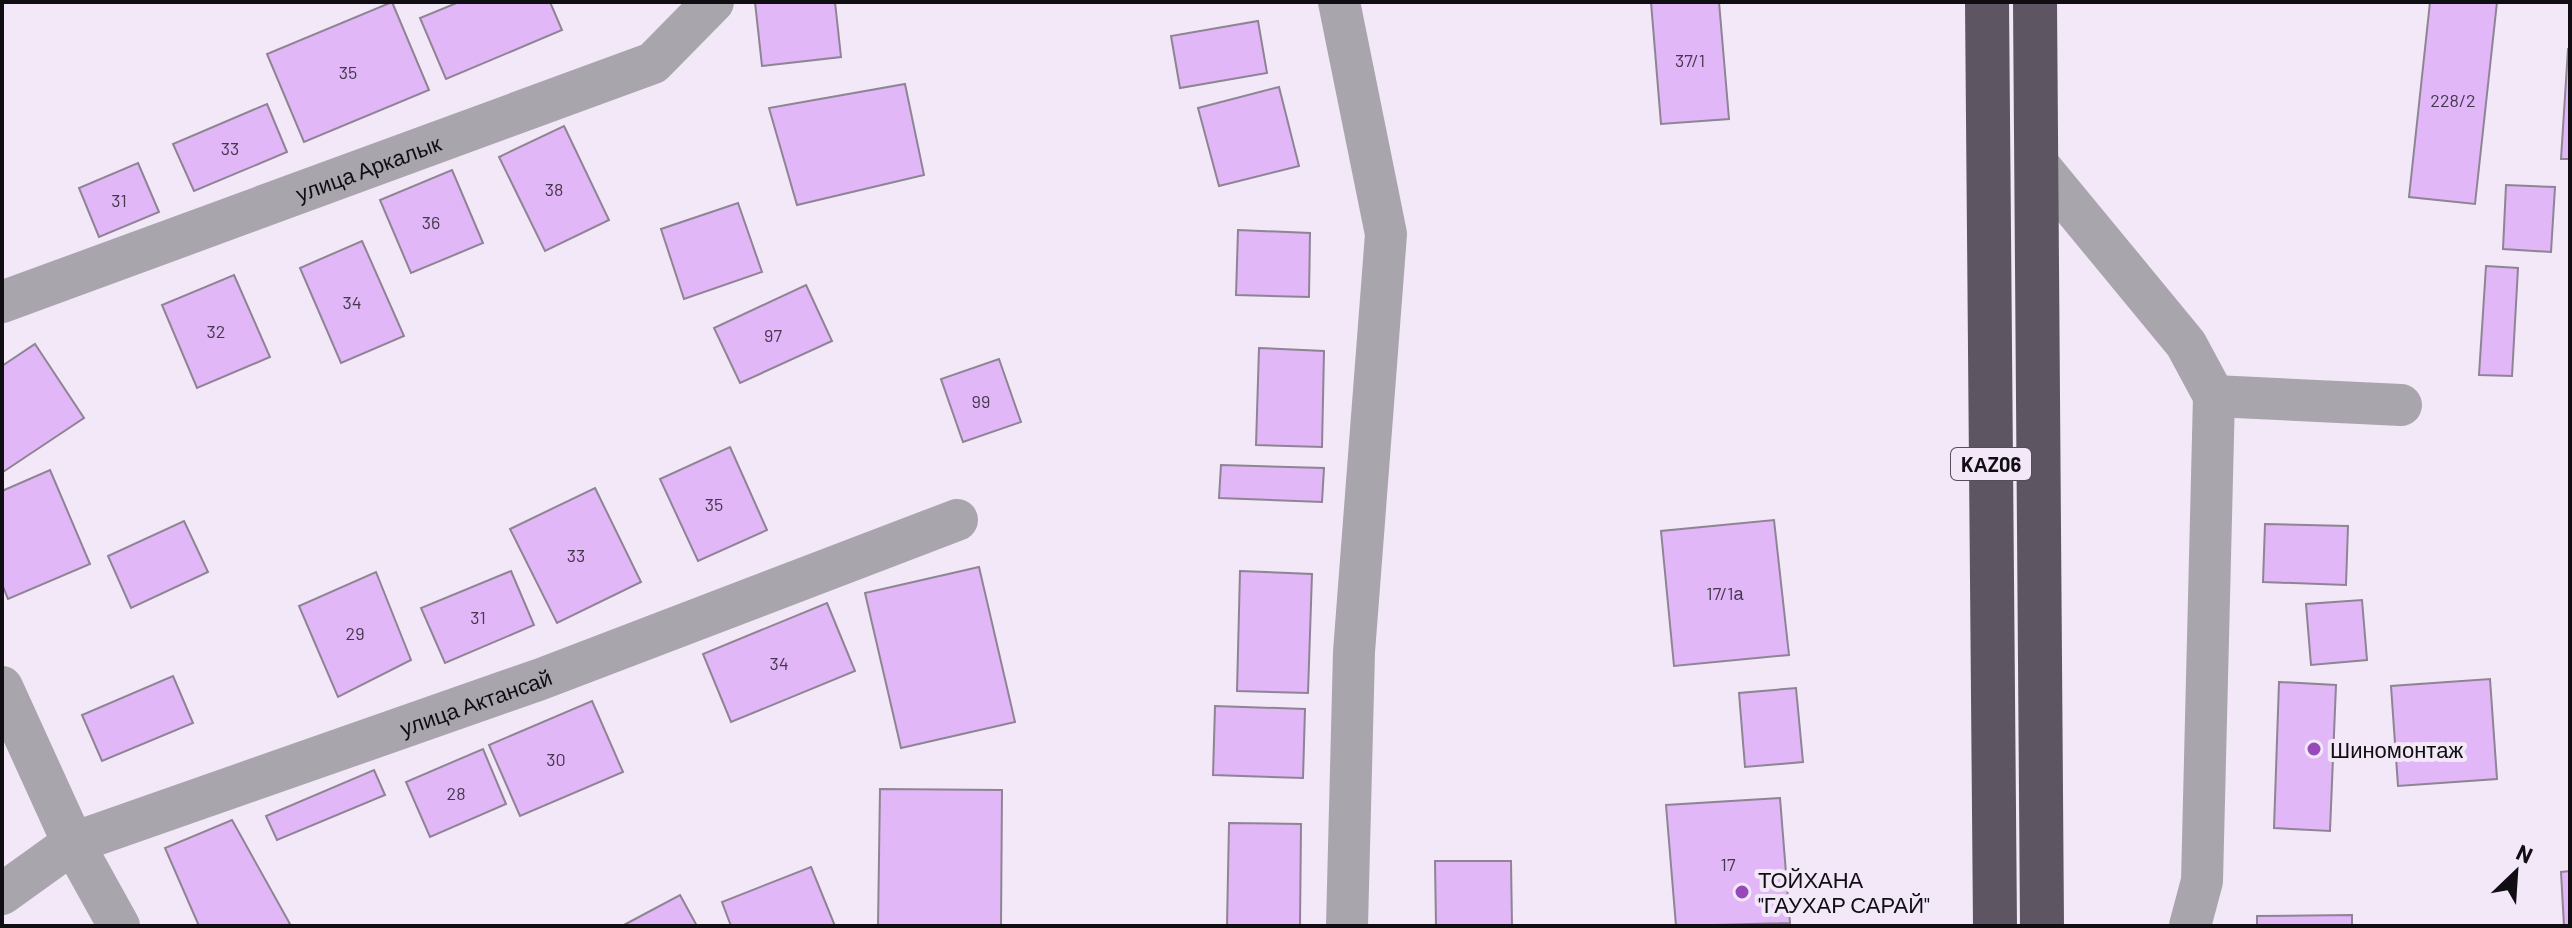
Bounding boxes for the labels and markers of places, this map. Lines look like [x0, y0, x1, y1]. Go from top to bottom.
place label: Шиномонтаж [2330, 736, 2463, 762]
marker: Шиномонтаж [2305, 740, 2323, 758]
place label: ТОЙХАНА "ГАУХАР САРАЙ" [1758, 866, 1930, 917]
marker: ТОЙХАНА "ГАУХАР САРАЙ" [1733, 883, 1751, 901]

